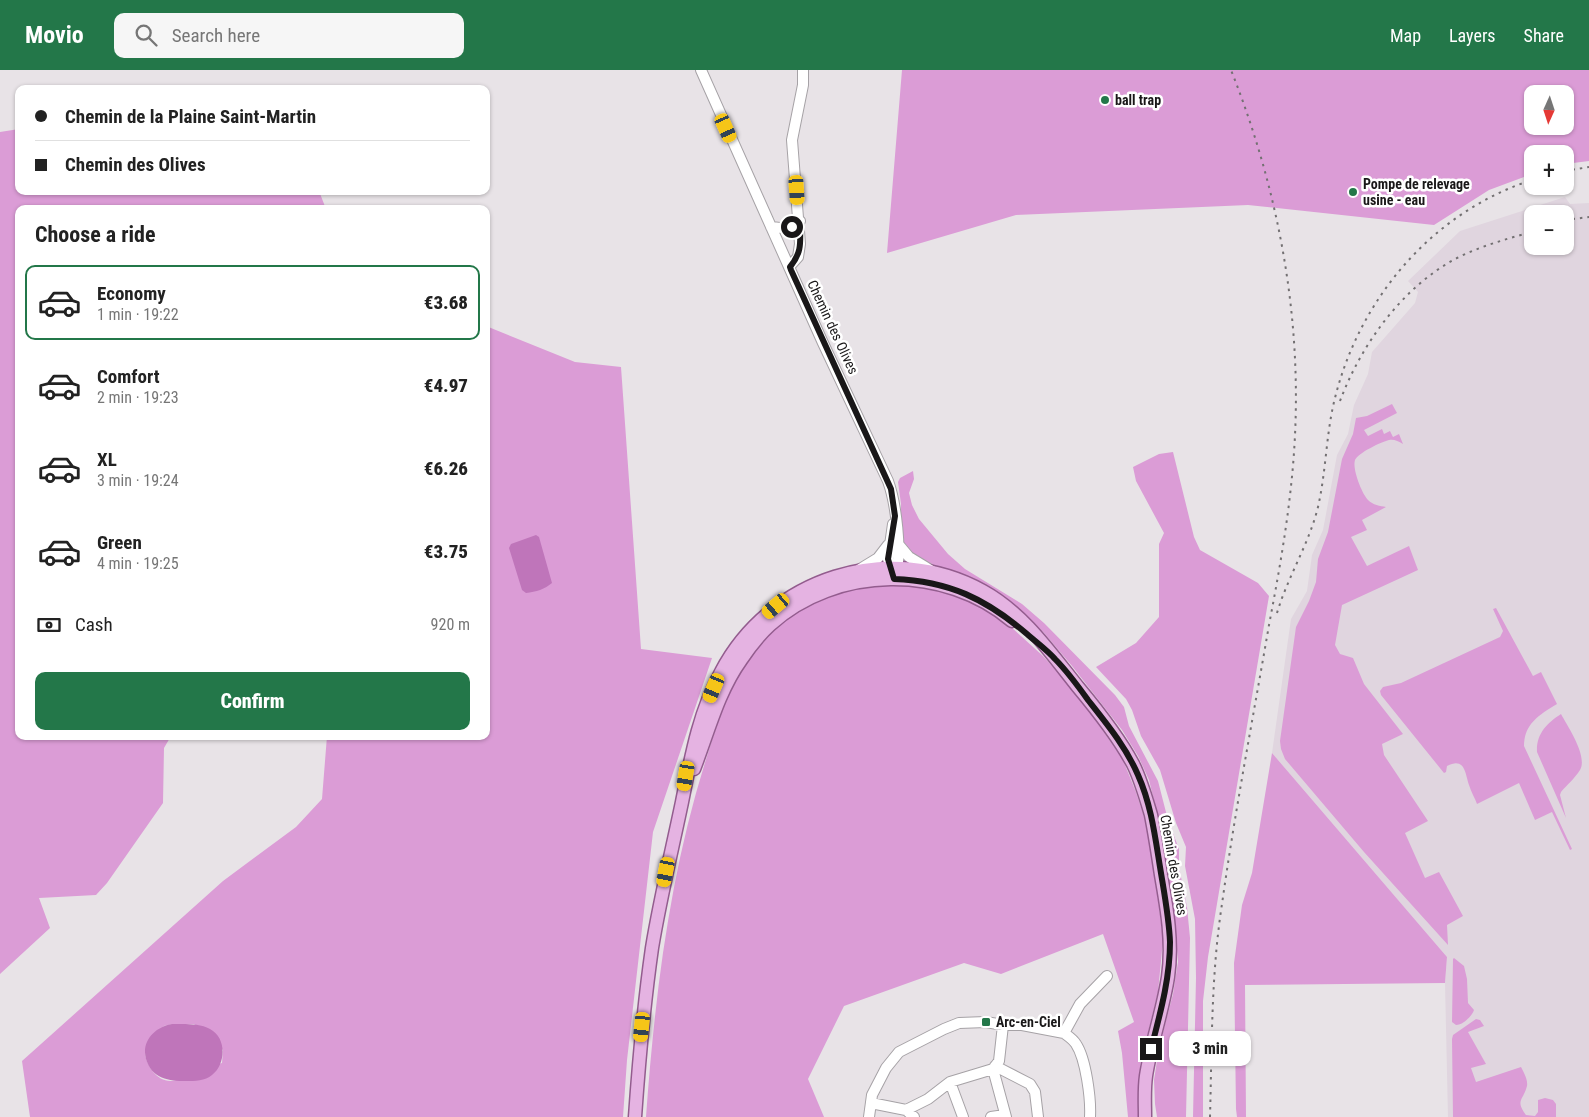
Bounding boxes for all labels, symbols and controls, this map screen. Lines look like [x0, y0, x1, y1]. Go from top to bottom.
search box [114, 13, 464, 58]
text: Movio [25, 21, 84, 49]
icon: search [132, 21, 160, 49]
text: Search here [172, 24, 260, 47]
text: Map [1390, 25, 1421, 46]
text: Layers [1449, 25, 1496, 46]
text: Share [1524, 25, 1564, 46]
north arrow [1524, 85, 1574, 135]
map controls [1524, 85, 1574, 255]
place label: ball trap [1115, 92, 1161, 108]
marker: ball trap [1099, 94, 1111, 106]
text: Chemin de la Plaine Saint-Martin [65, 105, 316, 128]
car [713, 111, 738, 145]
button: + [1524, 145, 1574, 195]
text: Chemin des Olives [65, 153, 206, 176]
car [788, 175, 805, 205]
place label: Pompe de relevage usine - eau [1363, 176, 1470, 208]
marker: Pompe de relevage usine - eau [1347, 186, 1359, 198]
button: − [1524, 205, 1574, 255]
route start [781, 216, 803, 238]
text: Choose a ride [35, 222, 156, 247]
street label: Chemin des Olives [804, 277, 862, 377]
icon: car [37, 280, 82, 325]
text: Economy [97, 282, 166, 305]
text: €3.68 [424, 291, 468, 314]
text: 1 min · 19:22 [97, 305, 179, 324]
icon: car [37, 363, 82, 408]
text: Comfort [97, 365, 160, 388]
text: €4.97 [424, 374, 468, 397]
text: 2 min · 19:23 [97, 388, 179, 407]
icon: car [37, 446, 82, 491]
text: XL [97, 448, 117, 471]
text: €6.26 [424, 457, 468, 480]
text: 3 min · 19:24 [97, 471, 179, 490]
icon: car [37, 529, 82, 574]
text: Green [97, 531, 142, 554]
text: €3.75 [424, 540, 468, 563]
text: 4 min · 19:25 [97, 554, 179, 573]
car [759, 591, 792, 621]
icon: cash [35, 611, 63, 639]
text: Cash [75, 613, 113, 636]
text: 920 m [431, 615, 470, 634]
car [701, 671, 726, 705]
button: Confirm [35, 672, 470, 730]
car [676, 760, 695, 792]
street label: Chemin des Olives [1157, 813, 1191, 917]
car [655, 856, 676, 888]
car [632, 1011, 651, 1043]
place label: Arc-en-Ciel [996, 1014, 1061, 1030]
marker: Arc-en-Ciel [980, 1016, 992, 1028]
callout: 3 min [1168, 1032, 1251, 1066]
route end [1140, 1038, 1162, 1060]
text: 3 min [1192, 1039, 1228, 1058]

